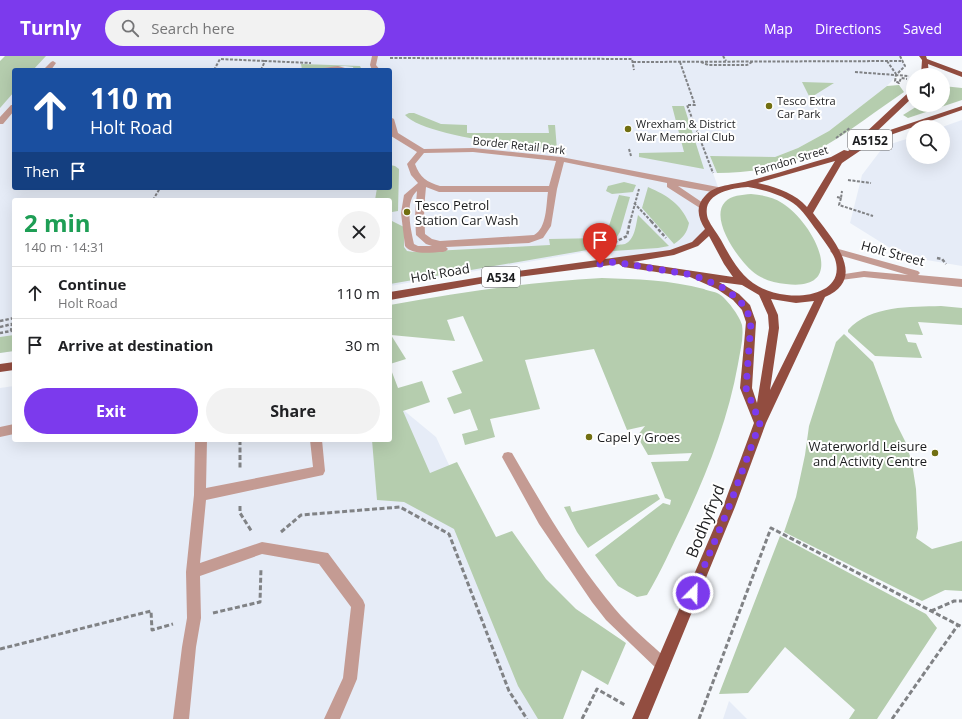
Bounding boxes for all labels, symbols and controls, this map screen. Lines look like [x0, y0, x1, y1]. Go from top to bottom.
search box [105, 10, 385, 46]
text: Turnly [20, 15, 81, 41]
icon: search [119, 17, 141, 39]
text: Search here [151, 18, 235, 38]
text: Map [764, 19, 793, 38]
text: Directions [815, 19, 881, 38]
text: Saved [903, 19, 942, 38]
map controls [906, 68, 950, 164]
button: sound [906, 68, 950, 112]
text: 110 m [90, 79, 173, 117]
icon: ahead [24, 84, 76, 136]
place label: Tesco Extra Car Park [777, 93, 836, 121]
marker: Tesco Extra Car Park [764, 101, 774, 111]
text: Holt Road [90, 115, 173, 139]
place label: Wrexham & District War Memorial Club [636, 116, 736, 144]
button: search [906, 120, 950, 164]
marker: Wrexham & District War Memorial Club [623, 124, 633, 134]
road number: A5152 [848, 130, 892, 150]
street label: Border Retail Park [472, 133, 566, 157]
street label: Farndon Street [752, 142, 830, 178]
icon: arrive [67, 160, 89, 182]
text: Then [24, 161, 59, 181]
place label: Tesco Petrol Station Car Wash [415, 196, 519, 229]
text: 2 min [24, 206, 91, 239]
marker: Tesco Petrol Station Car Wash [402, 207, 412, 217]
button: close [338, 211, 380, 253]
pin [583, 223, 617, 264]
icon: arrive [589, 229, 611, 251]
street label: Holt Street [859, 236, 927, 270]
text: 140 m · 14:31 [24, 238, 105, 256]
street label: Holt Road [409, 259, 471, 287]
road number: A534 [482, 267, 520, 287]
text: Continue [58, 274, 126, 294]
icon: ahead [24, 282, 46, 304]
text: 110 m [336, 283, 380, 303]
text: Holt Road [58, 294, 118, 312]
icon: arrive [24, 334, 46, 356]
text: Arrive at destination [58, 335, 213, 355]
text: 30 m [345, 335, 380, 355]
button: Exit [24, 388, 198, 434]
button: Share [206, 388, 380, 434]
place label: Capel y Groes [597, 428, 680, 446]
marker: Capel y Groes [584, 432, 594, 442]
place label: Waterworld Leisure and Activity Centre [809, 437, 927, 470]
marker: Waterworld Leisure and Activity Centre [930, 448, 940, 458]
street label: Bodhyfryd [680, 481, 730, 561]
position arrow [672, 572, 714, 614]

